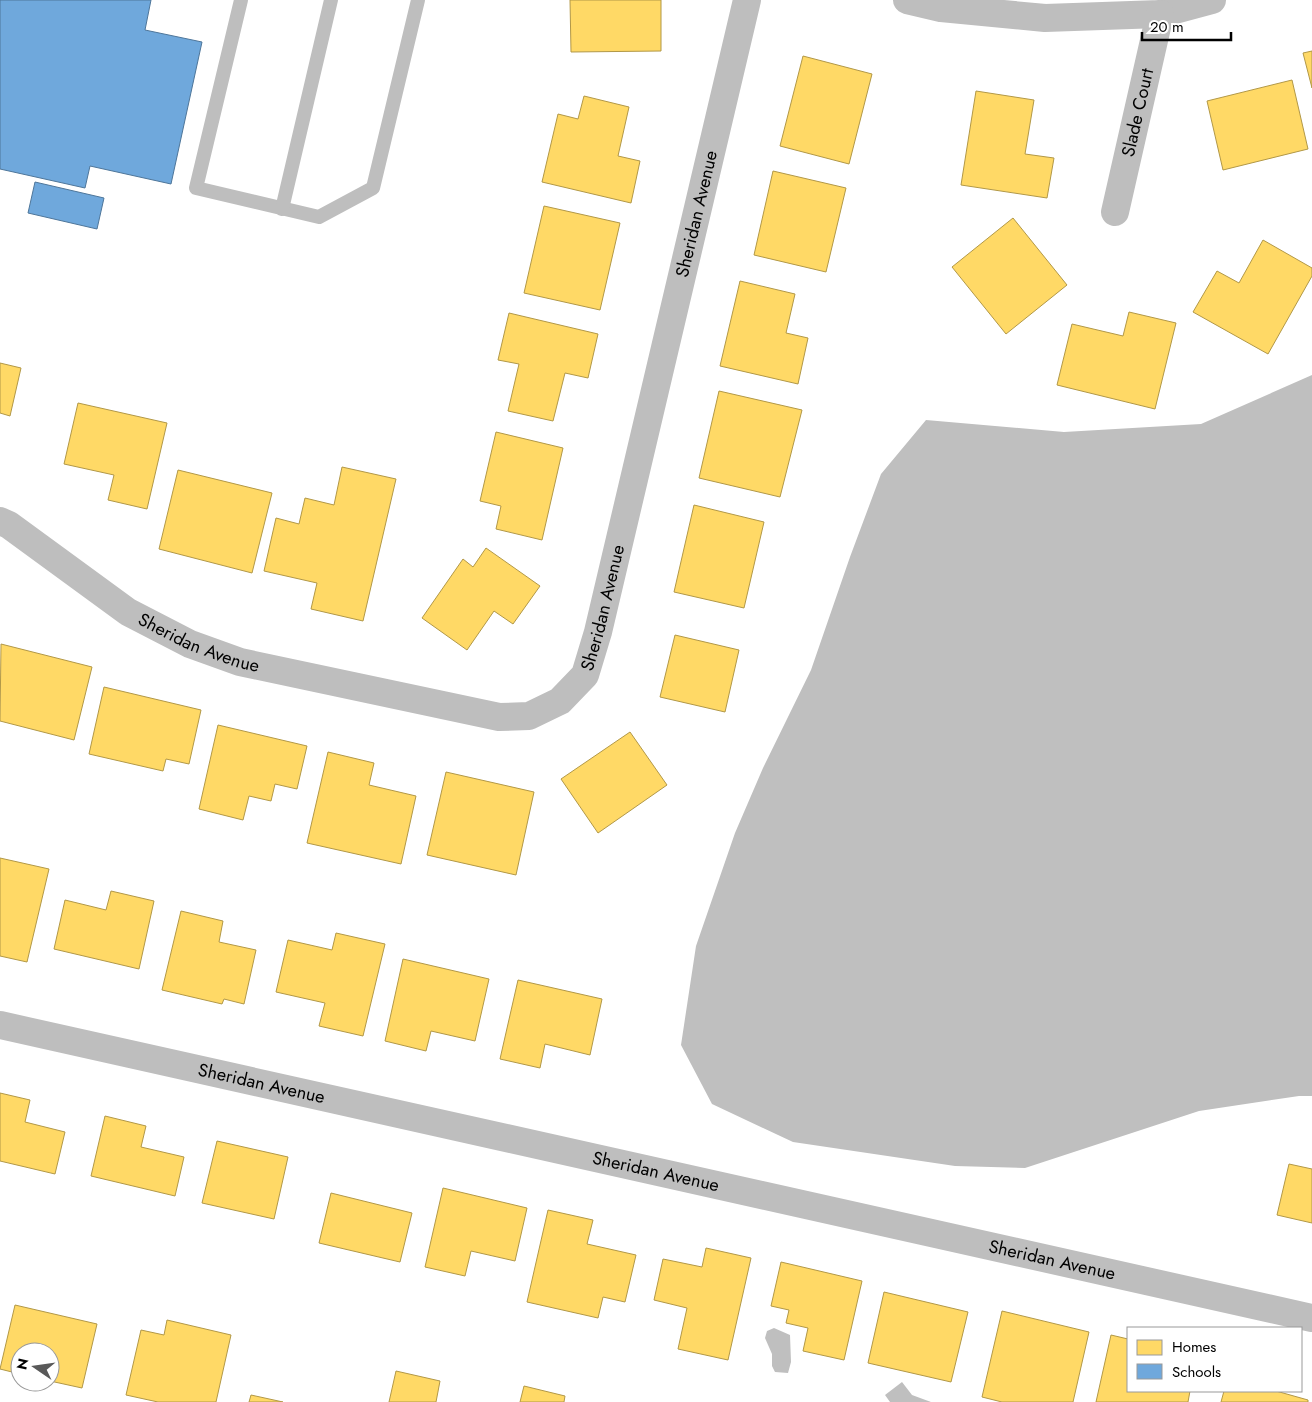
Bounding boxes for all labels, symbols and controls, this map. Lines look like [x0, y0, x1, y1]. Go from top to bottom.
scale bar [1142, 10, 1231, 42]
text: 20 m [1150, 16, 1184, 38]
street label: Slade Court [1115, 65, 1160, 159]
street label: Sheridan Avenue [669, 148, 724, 280]
street label: Sheridan Avenue [574, 542, 631, 674]
street label: Sheridan Avenue [134, 606, 262, 679]
street label: Sheridan Avenue [196, 1057, 328, 1110]
street label: Sheridan Avenue [590, 1145, 722, 1198]
street label: Sheridan Avenue [986, 1233, 1118, 1287]
legend [1127, 1327, 1302, 1392]
text: Homes [1172, 1336, 1216, 1358]
north arrow [10, 1342, 60, 1392]
text: N [11, 1356, 33, 1372]
text: Schools [1172, 1361, 1221, 1383]

